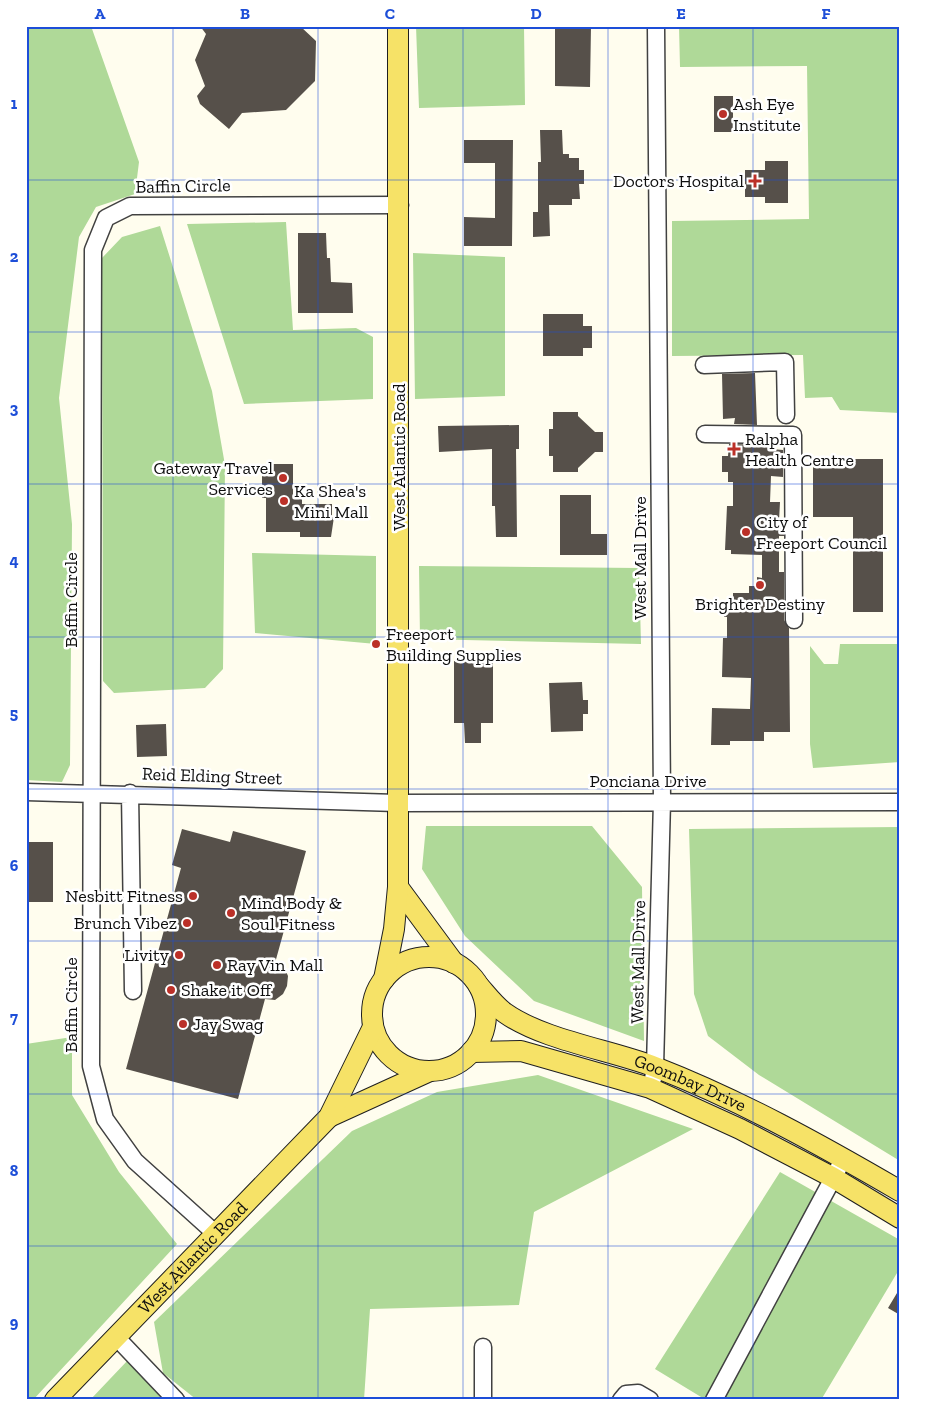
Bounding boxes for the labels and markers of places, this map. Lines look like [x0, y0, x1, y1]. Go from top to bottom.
place label: Ash Eye Institute [733, 93, 801, 136]
marker: Ash Eye Institute [717, 108, 729, 120]
place label: Doctors Hospital [613, 170, 744, 192]
marker: Doctors Hospital [748, 174, 762, 188]
place label: Ralpha Health Centre [745, 428, 854, 471]
marker: Ralpha Health Centre [727, 442, 741, 456]
place label: Gateway Travel Services [153, 457, 273, 500]
marker: Gateway Travel Services [277, 472, 289, 484]
place label: Ka Shea's Mini Mall [294, 480, 369, 523]
marker: Ka Shea's Mini Mall [278, 495, 290, 507]
place label: City of Freeport Council [756, 511, 888, 554]
marker: City of Freeport Council [740, 526, 752, 538]
marker: Brighter Destiny [754, 579, 766, 591]
place label: Brighter Destiny [695, 593, 826, 615]
place label: Freeport Building Supplies [386, 623, 522, 666]
marker: Freeport Building Supplies [370, 638, 382, 650]
place label: Nesbitt Fitness [65, 885, 183, 907]
marker: Nesbitt Fitness [187, 890, 199, 902]
place label: Mind Body & Soul Fitness [241, 892, 342, 935]
marker: Mind Body & Soul Fitness [225, 907, 237, 919]
place label: Brunch Vibez [74, 912, 177, 934]
marker: Brunch Vibez [181, 917, 193, 929]
place label: Livity [124, 944, 170, 966]
marker: Livity [173, 949, 185, 961]
place label: Ray Vin Mall [227, 954, 324, 976]
marker: Ray Vin Mall [211, 959, 223, 971]
place label: Shake it Off [181, 979, 273, 1001]
marker: Shake it Off [165, 984, 177, 996]
place label: Jay Swag [193, 1013, 264, 1035]
marker: Jay Swag [177, 1018, 189, 1030]

